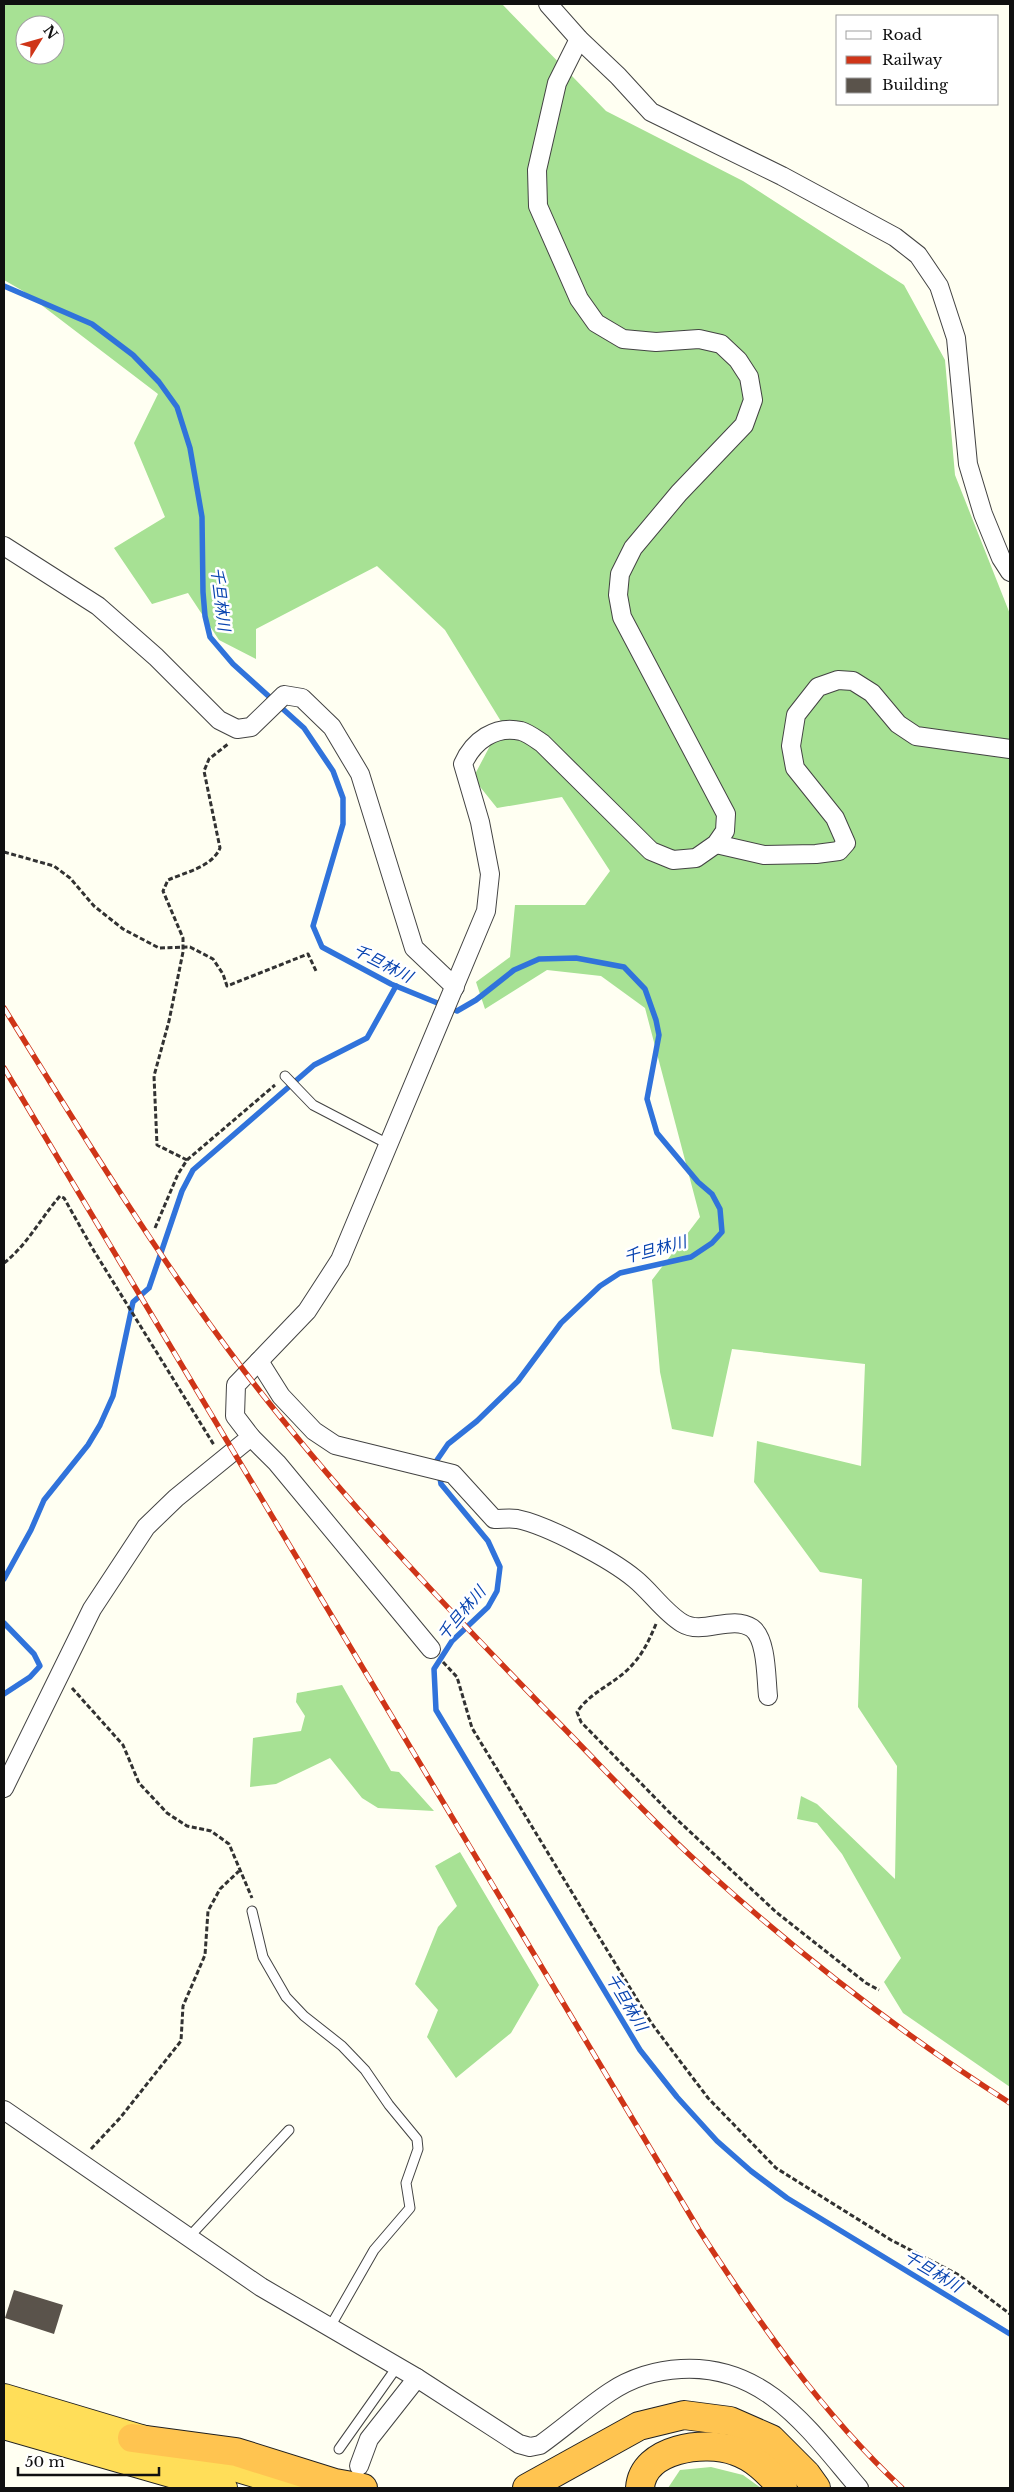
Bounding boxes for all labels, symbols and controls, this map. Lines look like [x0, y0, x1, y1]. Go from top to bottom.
north arrow [15, 15, 65, 65]
legend [836, 15, 999, 105]
text: N [39, 22, 62, 43]
text: Road [882, 25, 922, 44]
text: Railway [882, 50, 943, 69]
text: Building [882, 75, 949, 94]
water label: 千旦林川 [207, 566, 235, 634]
water label: 千旦林川 [350, 940, 418, 987]
water label: 千旦林川 [621, 1231, 690, 1267]
water label: 千旦林川 [433, 1581, 491, 1644]
water label: 千旦林川 [602, 1969, 653, 2036]
water label: 千旦林川 [900, 2246, 967, 2297]
scale bar [18, 2444, 159, 2476]
text: 50 m [25, 2452, 65, 2471]

